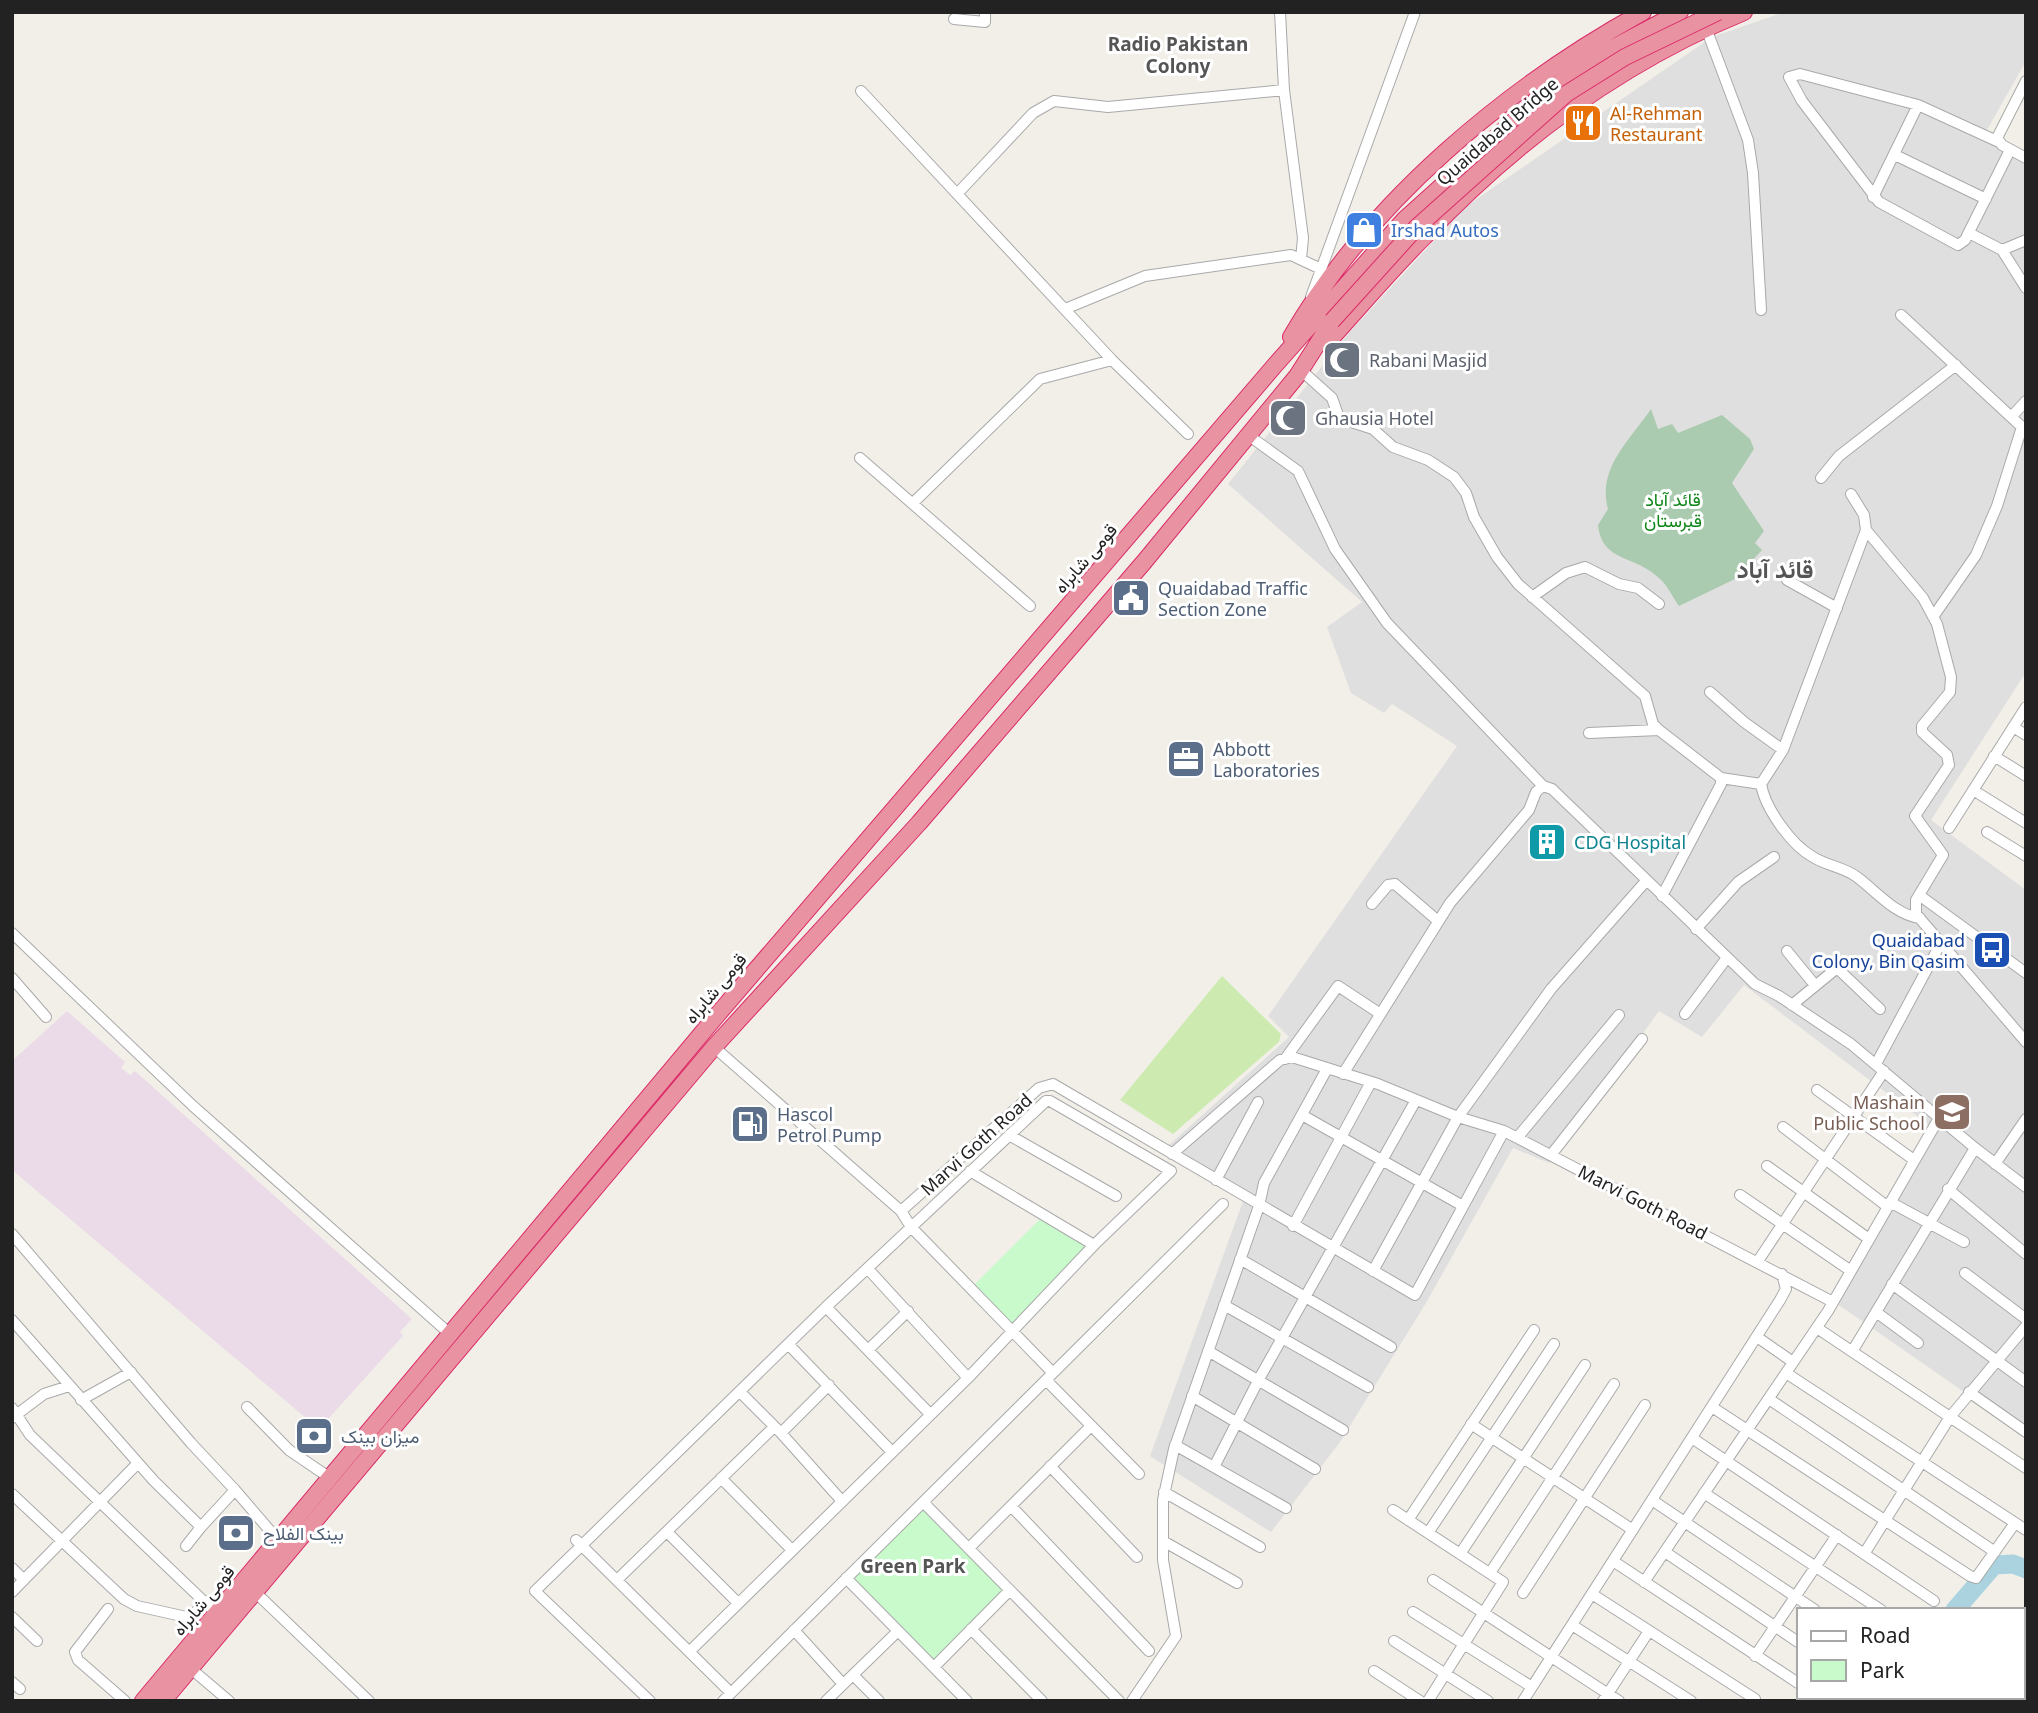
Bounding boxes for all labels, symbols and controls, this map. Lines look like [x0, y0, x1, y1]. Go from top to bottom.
district label: Radio Pakistan Colony [1108, 31, 1248, 79]
street label: Quaidabad Bridge [1431, 71, 1563, 191]
place label: Al-Rehman Restaurant [1610, 101, 1703, 146]
restaurant icon: Al-Rehman Restaurant [1562, 102, 1604, 144]
shop icon: Irshad Autos [1343, 209, 1385, 251]
place label: Irshad Autos [1391, 218, 1499, 242]
mosque icon: Rabani Masjid [1321, 339, 1363, 381]
place label: Rabani Masjid [1369, 348, 1487, 372]
mosque icon: Ghausia Hotel [1267, 397, 1309, 439]
place label: Ghausia Hotel [1315, 406, 1434, 430]
park label: قائد آباد قبرستان [1644, 487, 1702, 532]
street label: قومی شاہراہ [1048, 518, 1123, 599]
district label: قائد آباد [1737, 552, 1813, 585]
place label: Quaidabad Traffic Section Zone [1158, 576, 1308, 621]
public building icon: Quaidabad Traffic Section Zone [1110, 577, 1152, 619]
place label: Abbott Laboratories [1213, 737, 1320, 782]
office icon: Abbott Laboratories [1165, 738, 1207, 780]
building icon: CDG Hospital [1526, 821, 1568, 863]
place label: CDG Hospital [1574, 830, 1686, 854]
place label: Quaidabad Colony, Bin Qasim [1812, 928, 1965, 973]
bus stop icon: Quaidabad Colony, Bin Qasim [1971, 929, 2013, 971]
street label: قومی شاہراہ [679, 948, 752, 1029]
street label: Marvi Goth Road [915, 1088, 1037, 1200]
place label: Mashain Public School [1813, 1090, 1925, 1135]
school or university icon: Mashain Public School [1931, 1091, 1973, 1133]
place label: Hascol Petrol Pump [777, 1102, 882, 1147]
fuel station icon: Hascol Petrol Pump [729, 1103, 771, 1145]
street label: Marvi Goth Road [1574, 1159, 1712, 1245]
bank icon: میزان بینک [293, 1415, 335, 1457]
place label: میزان بینک [341, 1424, 419, 1448]
bank icon: بینک الفلاح [215, 1512, 257, 1554]
place label: بینک الفلاح [263, 1521, 344, 1546]
district label: Green Park [860, 1553, 966, 1579]
street label: قومی شاہراہ [167, 1560, 240, 1641]
legend [1797, 1608, 2024, 1699]
text: Road [1860, 1621, 1910, 1649]
text: Park [1860, 1656, 1905, 1684]

